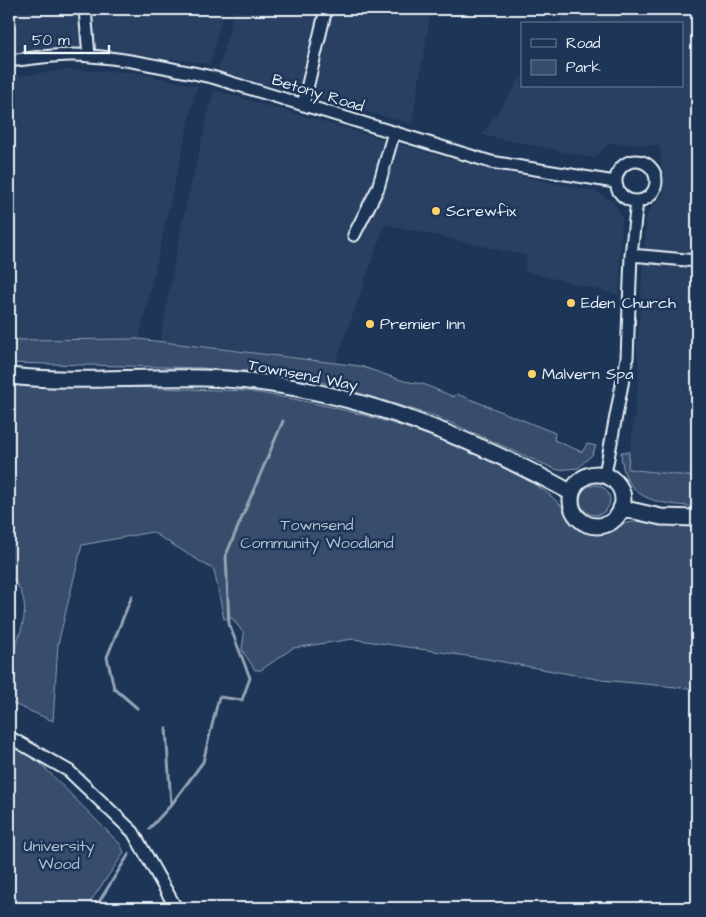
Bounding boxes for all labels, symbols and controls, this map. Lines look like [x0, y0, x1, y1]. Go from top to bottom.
scale bar [25, 22, 109, 54]
legend [521, 22, 684, 88]
text: 50 m [32, 30, 70, 51]
text: Road [566, 33, 601, 54]
text: Park [566, 57, 601, 78]
street label: Betony Road [269, 69, 367, 118]
place label: Screwfix [446, 200, 517, 222]
marker: Screwfix [430, 205, 442, 217]
place label: Eden Church [581, 292, 676, 314]
marker: Eden Church [565, 297, 577, 309]
place label: Premier Inn [380, 313, 465, 335]
marker: Premier Inn [364, 318, 376, 330]
street label: Townsend Way [246, 354, 360, 397]
place label: Malvern Spa [542, 363, 633, 385]
marker: Malvern Spa [526, 368, 538, 380]
park label: Townsend Community Woodland [240, 514, 394, 555]
park label: University Wood [24, 835, 95, 875]

